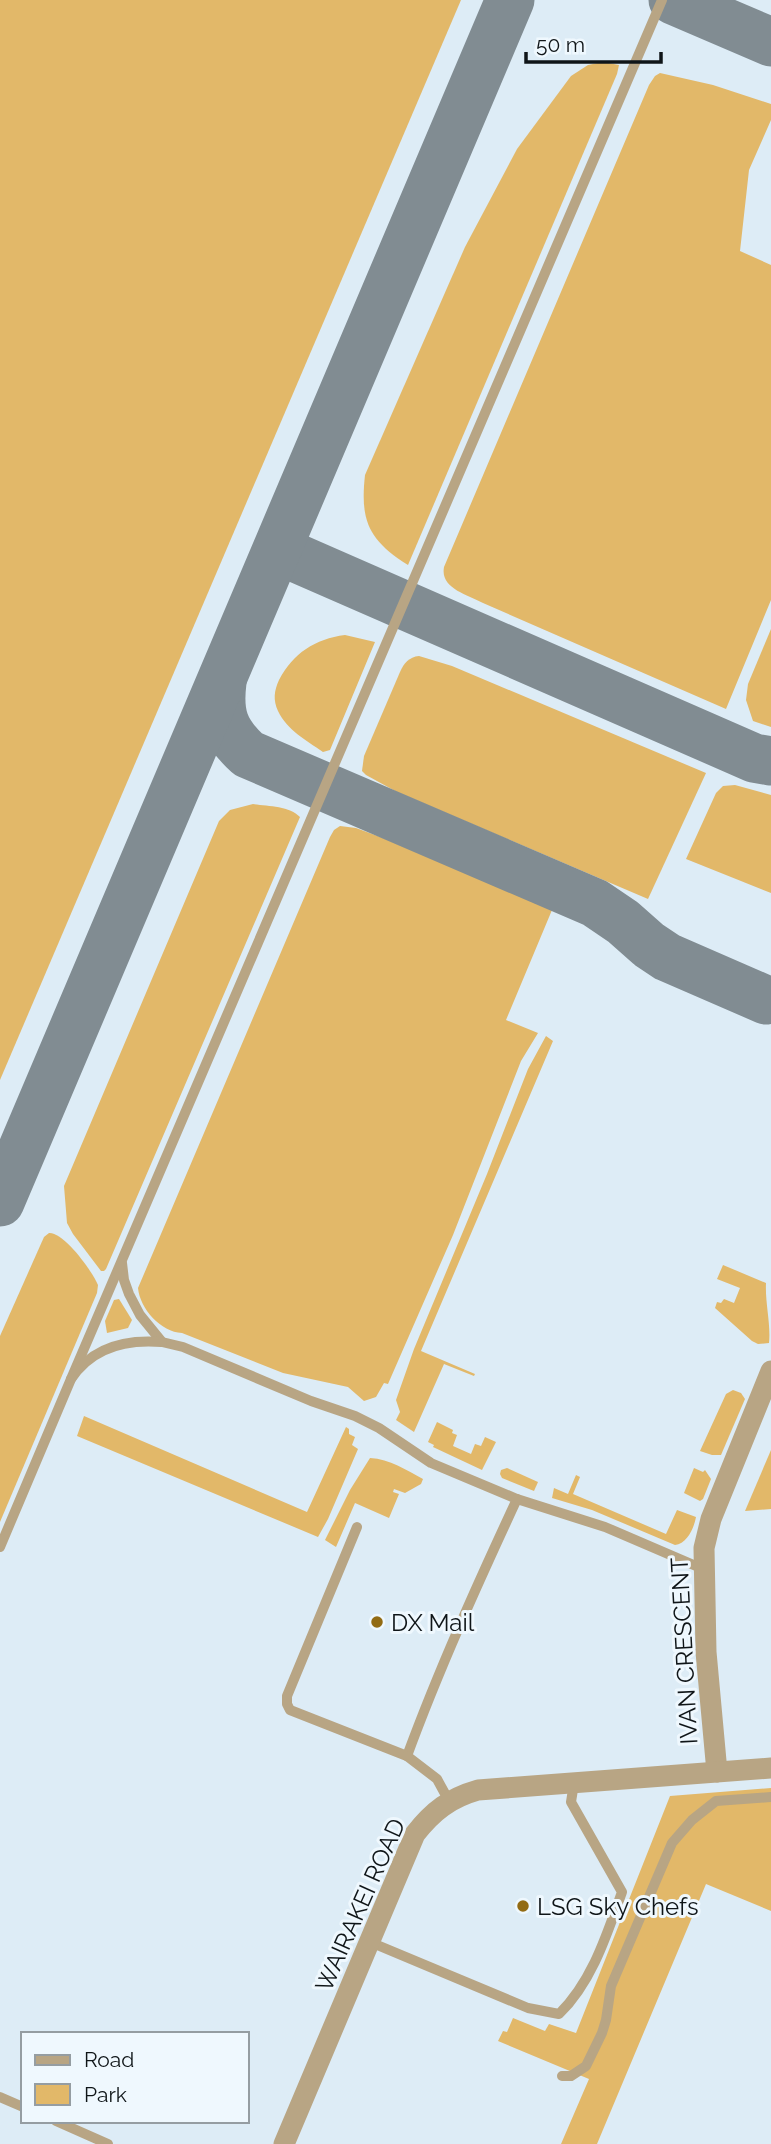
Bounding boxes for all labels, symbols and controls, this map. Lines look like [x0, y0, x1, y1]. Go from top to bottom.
scale bar [526, 21, 661, 65]
text: 50 m [536, 32, 585, 57]
street label: IVAN CRESCENT [665, 1556, 703, 1745]
place label: DX Mail [391, 1608, 475, 1637]
marker: DX Mail [369, 1614, 385, 1630]
street label: WAIRAKEI ROAD [309, 1814, 411, 1996]
place label: LSG Sky Chefs [537, 1892, 699, 1921]
marker: LSG Sky Chefs [515, 1898, 531, 1914]
legend [21, 2032, 248, 2123]
text: Road [84, 2047, 134, 2072]
text: Park [84, 2082, 127, 2107]

